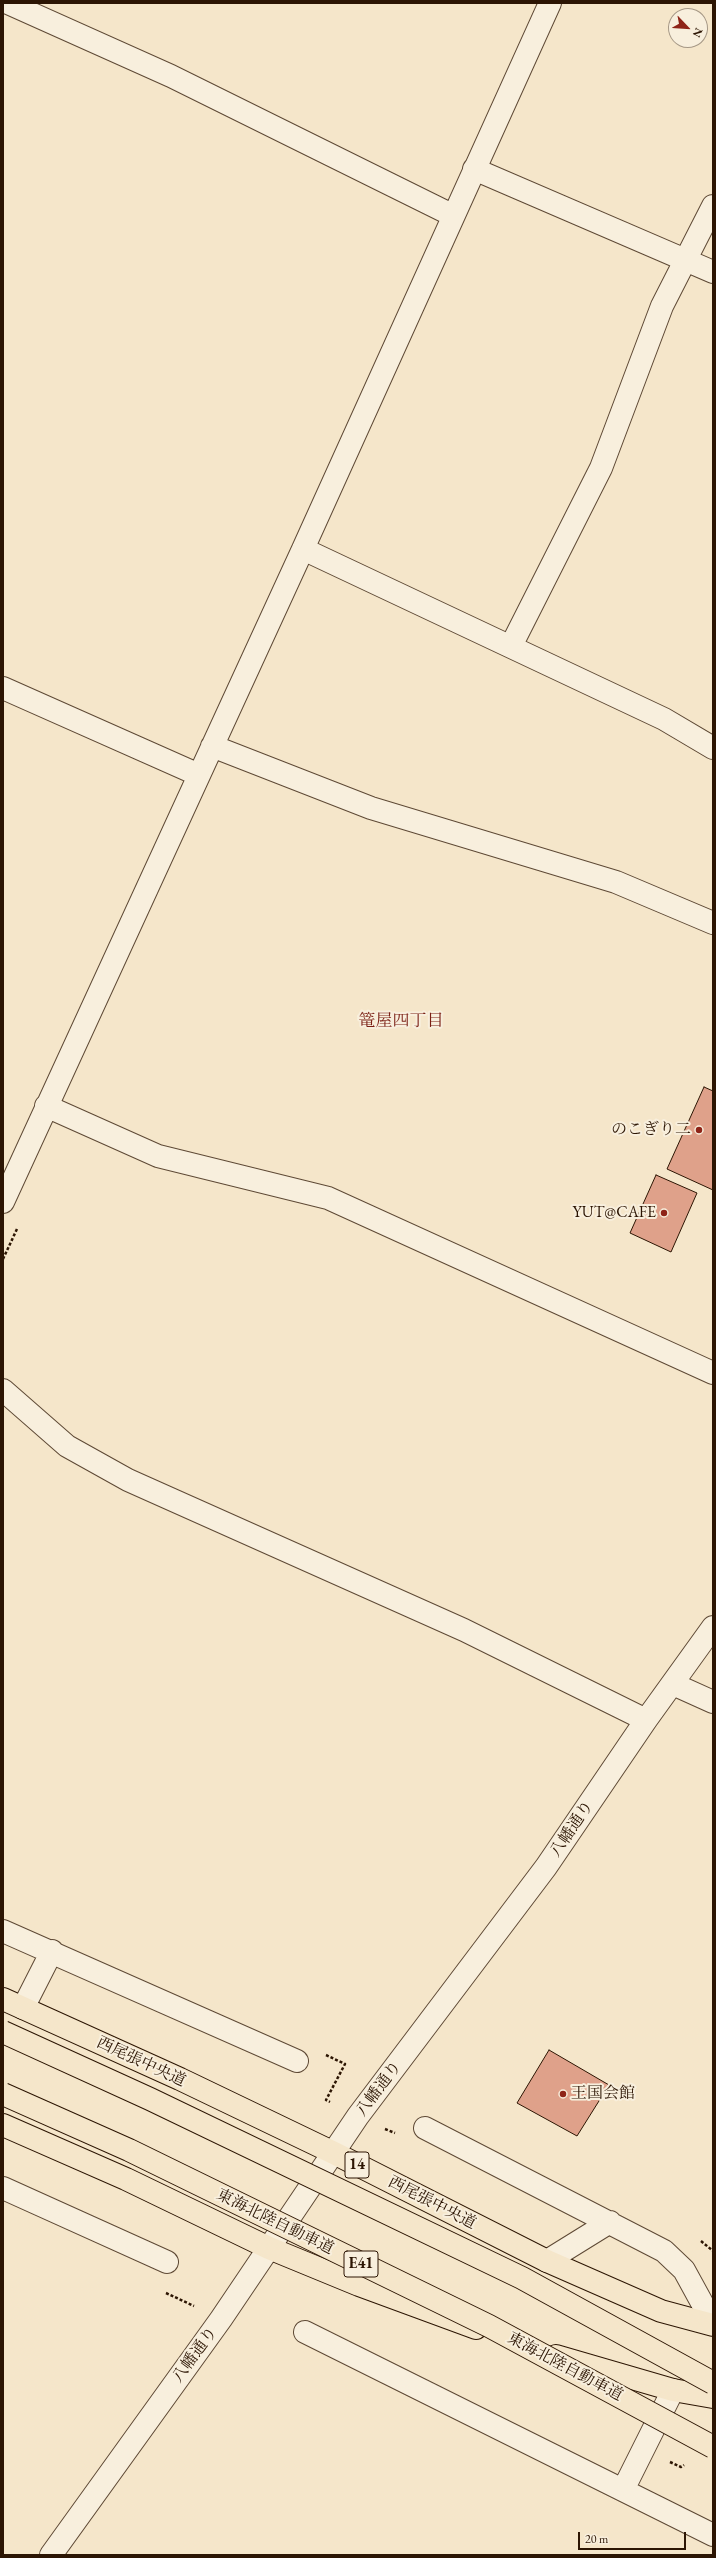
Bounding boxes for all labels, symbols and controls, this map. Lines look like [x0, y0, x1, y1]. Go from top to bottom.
north arrow [668, 8, 708, 48]
text: N [690, 26, 706, 40]
district label: 篭屋四丁目 [359, 1011, 443, 1031]
place label: のこぎり二 [611, 1120, 691, 1140]
marker: のこぎり二 [694, 1125, 704, 1135]
place label: YUT@CAFE [573, 1203, 656, 1223]
marker: YUT@CAFE [659, 1208, 669, 1218]
street label: 八幡通り [546, 1797, 598, 1861]
street label: 西尾張中央道 [93, 2033, 189, 2091]
street label: 八幡通り [352, 2058, 406, 2120]
place label: 王国会館 [571, 2084, 635, 2104]
marker: 王国会館 [558, 2089, 568, 2099]
road number: 14 [345, 2152, 369, 2178]
street label: 西尾張中央道 [385, 2173, 479, 2233]
street label: 東海北陸自動車道 [213, 2185, 337, 2259]
road number: E41 [344, 2251, 378, 2277]
street label: 八幡通り [168, 2323, 222, 2387]
street label: 東海北陸自動車道 [504, 2328, 626, 2406]
scale bar [580, 2524, 688, 2550]
text: 20 m [585, 2531, 608, 2547]

